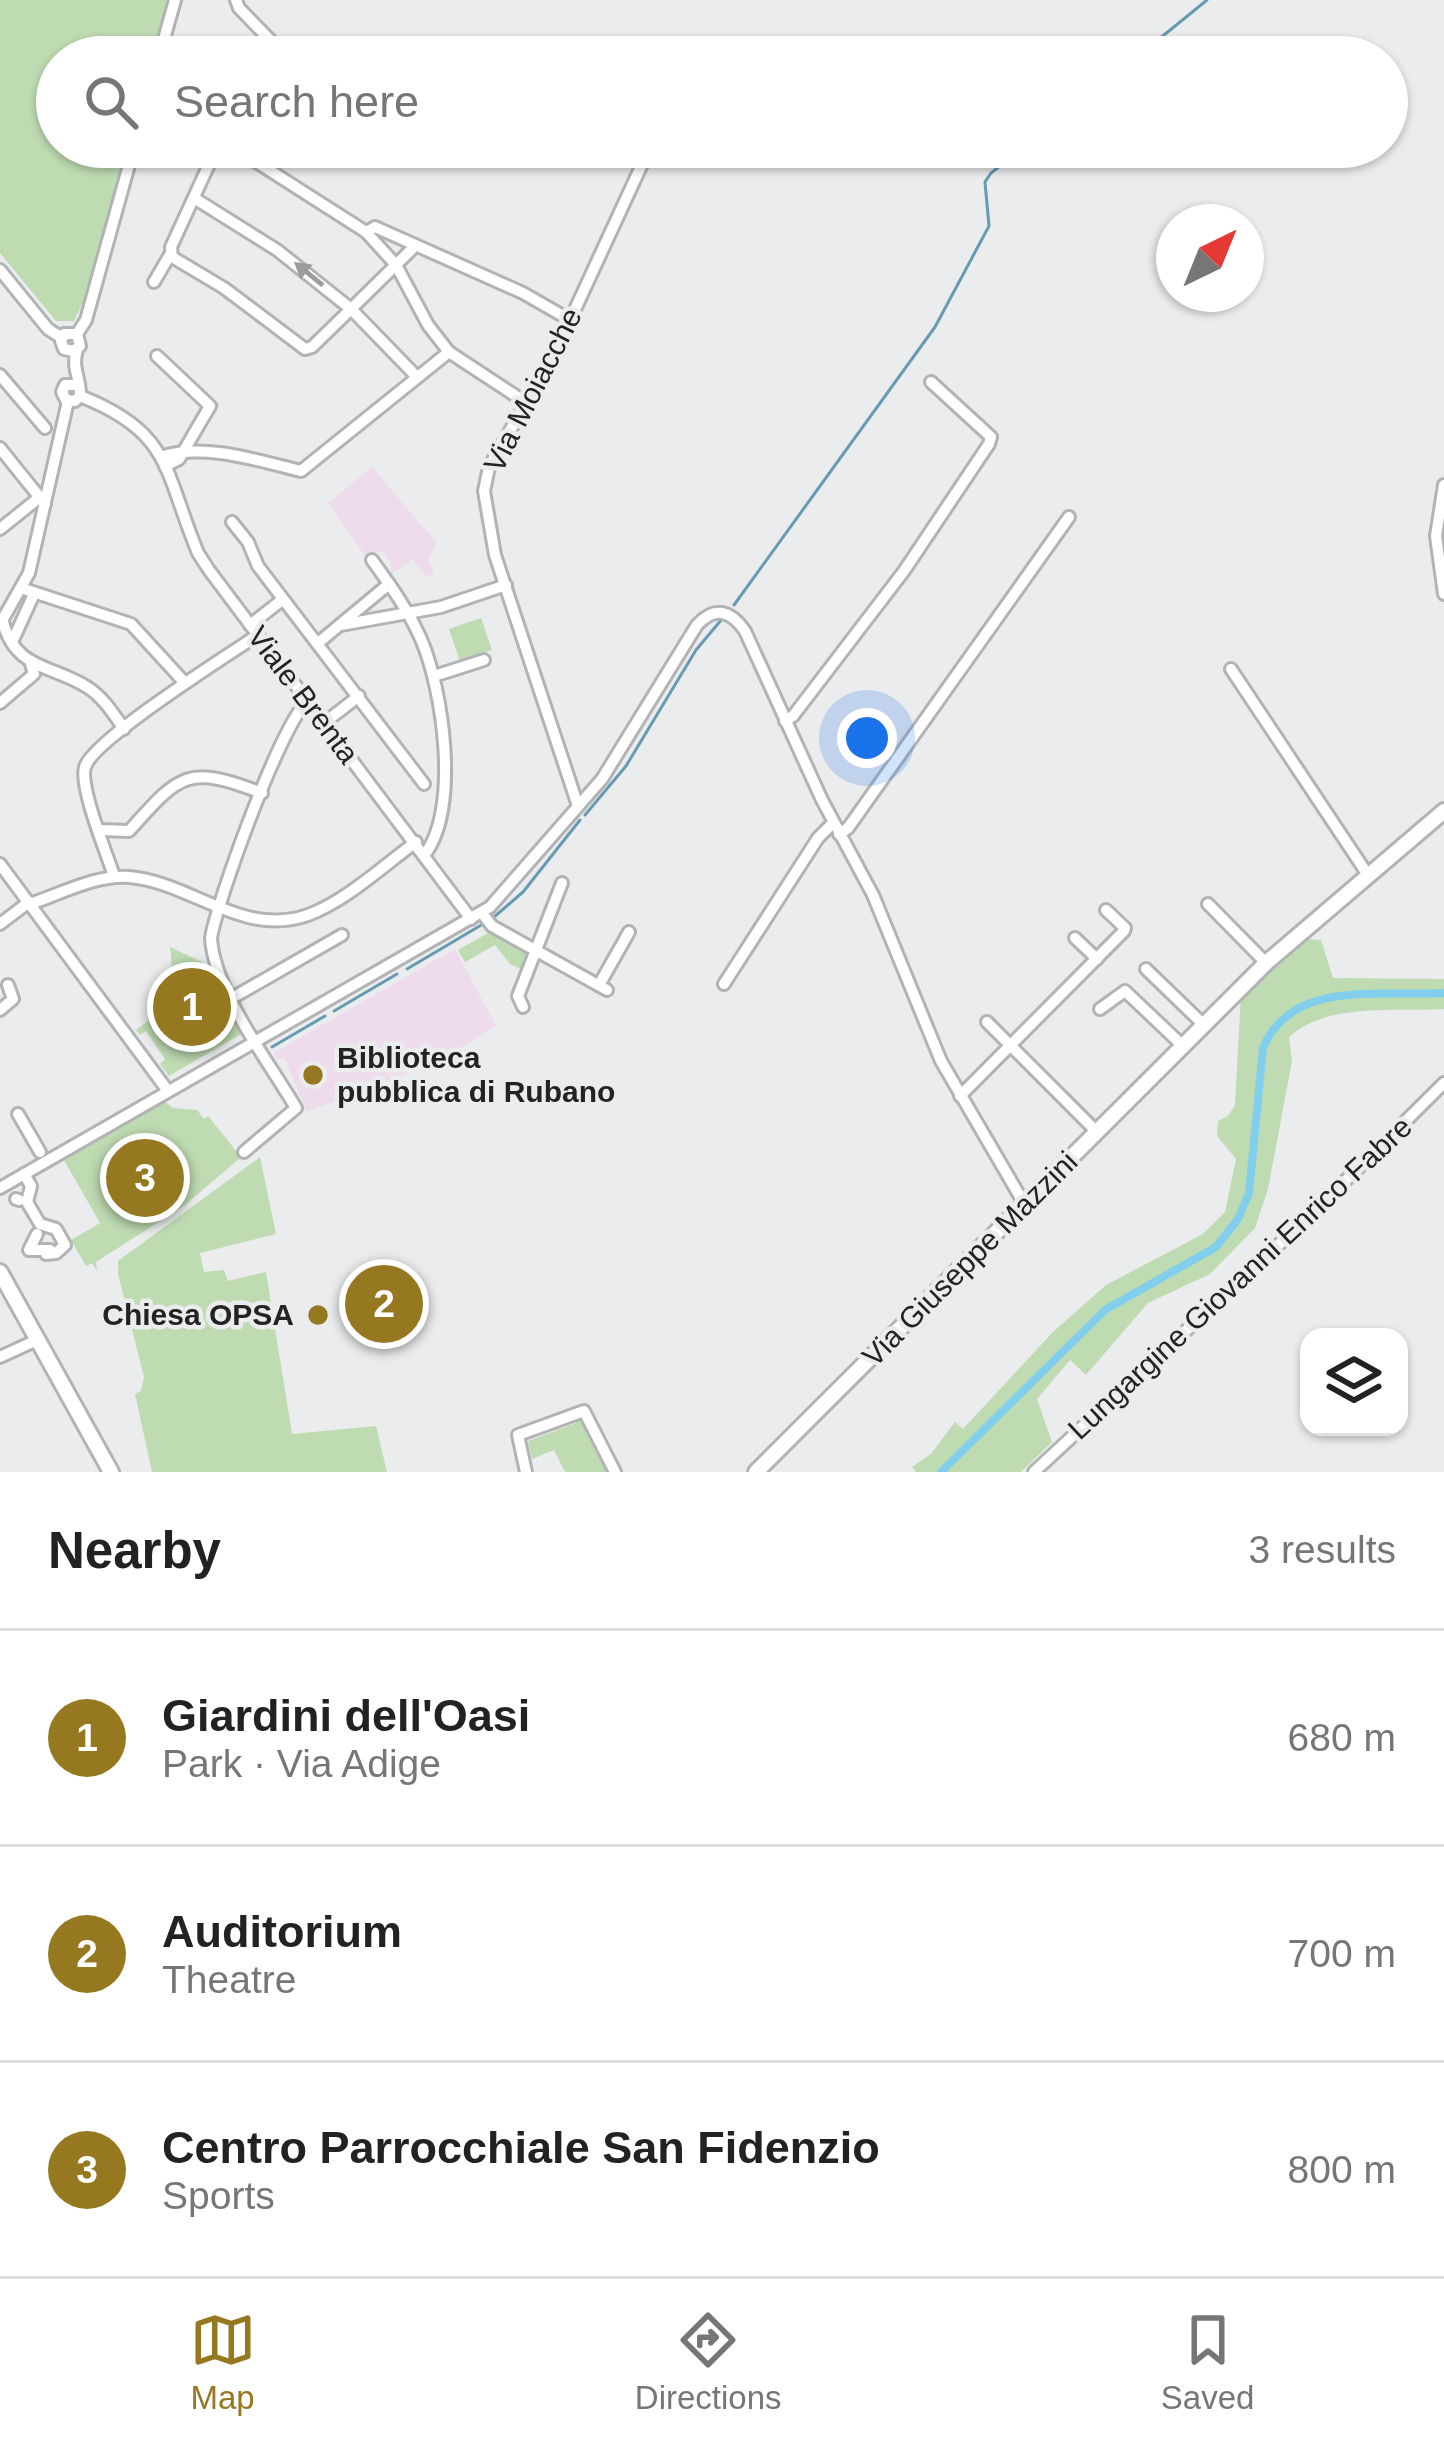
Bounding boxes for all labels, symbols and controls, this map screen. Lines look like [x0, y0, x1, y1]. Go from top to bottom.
search box [36, 36, 1408, 168]
icon: search [78, 69, 144, 135]
text: Search here [174, 76, 419, 127]
north arrow [1156, 204, 1264, 312]
one-way arrow [294, 262, 325, 287]
street label: Via Moiacche [477, 302, 588, 477]
street label: Viale Brenta [241, 620, 366, 770]
your location [837, 708, 897, 768]
pin: 1 [153, 962, 231, 1052]
place label: Biblioteca pubblica di Rubano [337, 1041, 615, 1108]
marker: Biblioteca pubblica di Rubano [300, 1062, 326, 1088]
street label: Lungargine Giovanni Enrico Fabre [1061, 1110, 1418, 1446]
pin: 3 [106, 1133, 184, 1223]
street label: Via Giuseppe Mazzini [856, 1145, 1084, 1373]
pin: 2 [345, 1259, 423, 1349]
place label: Chiesa OPSA [102, 1298, 294, 1331]
marker: Chiesa OPSA [305, 1302, 331, 1328]
map controls [1300, 1328, 1408, 1436]
button: layers [1300, 1328, 1408, 1436]
text: Nearby [48, 1522, 221, 1579]
text: 3 results [1249, 1528, 1396, 1571]
text: Giardini dell'Oasi [162, 1690, 530, 1741]
text: 1 [76, 1716, 98, 1759]
text: 680 m [1288, 1716, 1396, 1759]
text: Park · Via Adige [162, 1742, 441, 1785]
text: Auditorium [162, 1906, 402, 1957]
text: 2 [76, 1932, 98, 1975]
text: 700 m [1288, 1932, 1396, 1975]
text: Theatre [162, 1958, 296, 2001]
text: Centro Parrocchiale San Fidenzio [162, 2122, 880, 2173]
text: 3 [76, 2148, 98, 2191]
text: 800 m [1288, 2148, 1396, 2191]
text: Sports [162, 2174, 275, 2217]
tab: Map [190, 2307, 256, 2417]
tab: Directions [635, 2307, 782, 2417]
tab: Saved [1161, 2307, 1254, 2417]

